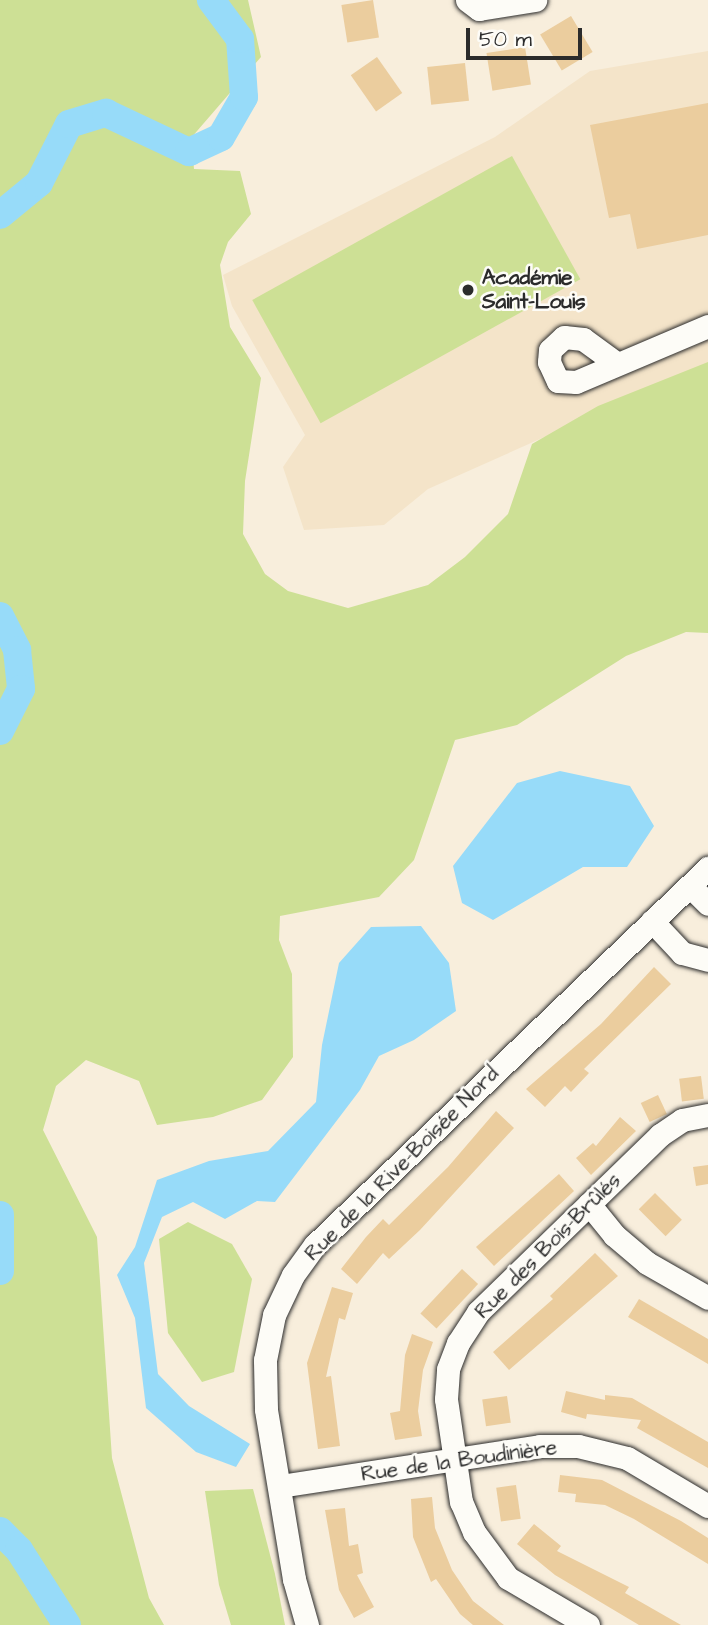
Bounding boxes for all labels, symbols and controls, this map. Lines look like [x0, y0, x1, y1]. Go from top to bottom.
scale bar [470, 14, 586, 58]
text: 50 m [479, 25, 532, 54]
place label: Académie Saint-Louis [482, 265, 586, 315]
marker: Académie Saint-Louis [460, 282, 476, 298]
street label: Rue de la Rive-Boisée Nord [300, 1062, 504, 1266]
street label: Rue des Bois-Brûlés [470, 1168, 626, 1324]
street label: Rue de la Boudinière [359, 1435, 559, 1487]

